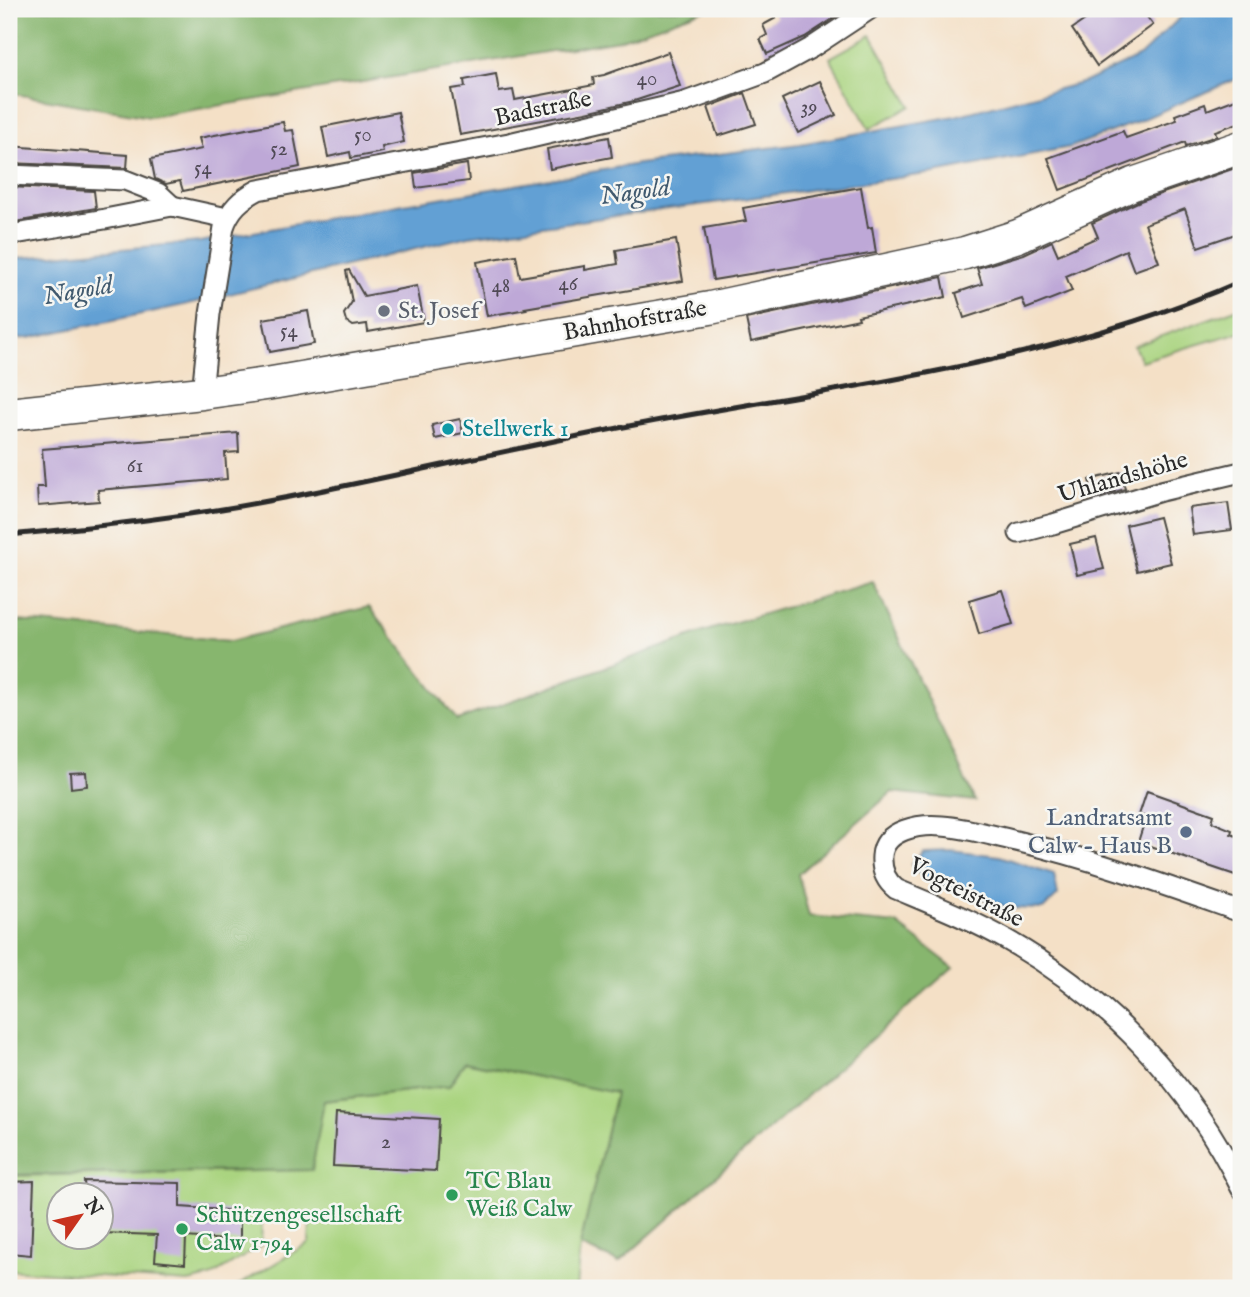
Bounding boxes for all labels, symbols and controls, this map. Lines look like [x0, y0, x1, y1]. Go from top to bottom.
house number: 40 [637, 66, 657, 93]
street label: Badstraße [492, 84, 594, 134]
house number: 39 [800, 94, 818, 121]
house number: 50 [354, 122, 372, 149]
house number: 52 [270, 136, 288, 163]
house number: 54 [194, 155, 213, 182]
water label: Nagold [598, 171, 674, 214]
water label: Nagold [41, 268, 117, 314]
house number: 46 [558, 271, 579, 298]
house number: 48 [492, 273, 510, 300]
street label: Bahnhofstraße [561, 293, 709, 349]
place label: St. Josef [398, 296, 483, 327]
marker: St. Josef [376, 303, 392, 319]
house number: 54 [280, 318, 299, 345]
place label: Stellwerk 1 [462, 414, 569, 445]
marker: Stellwerk 1 [440, 421, 456, 437]
street label: Uhlandshöhe [1054, 445, 1192, 511]
house number: 61 [127, 453, 143, 480]
place label: Landratsamt Calw - Haus B [1028, 803, 1172, 862]
marker: Landratsamt Calw - Haus B [1178, 824, 1194, 840]
street label: Vogteistraße [902, 850, 1029, 935]
house number: 2 [381, 1129, 391, 1156]
place label: TC Blau Weiß Calw [466, 1166, 573, 1225]
north arrow [46, 1182, 116, 1252]
marker: TC Blau Weiß Calw [444, 1187, 460, 1203]
text: N [77, 1193, 107, 1222]
place label: Schützengesellschaft Calw 1794 [196, 1200, 402, 1259]
marker: Schützengesellschaft Calw 1794 [174, 1221, 190, 1237]

